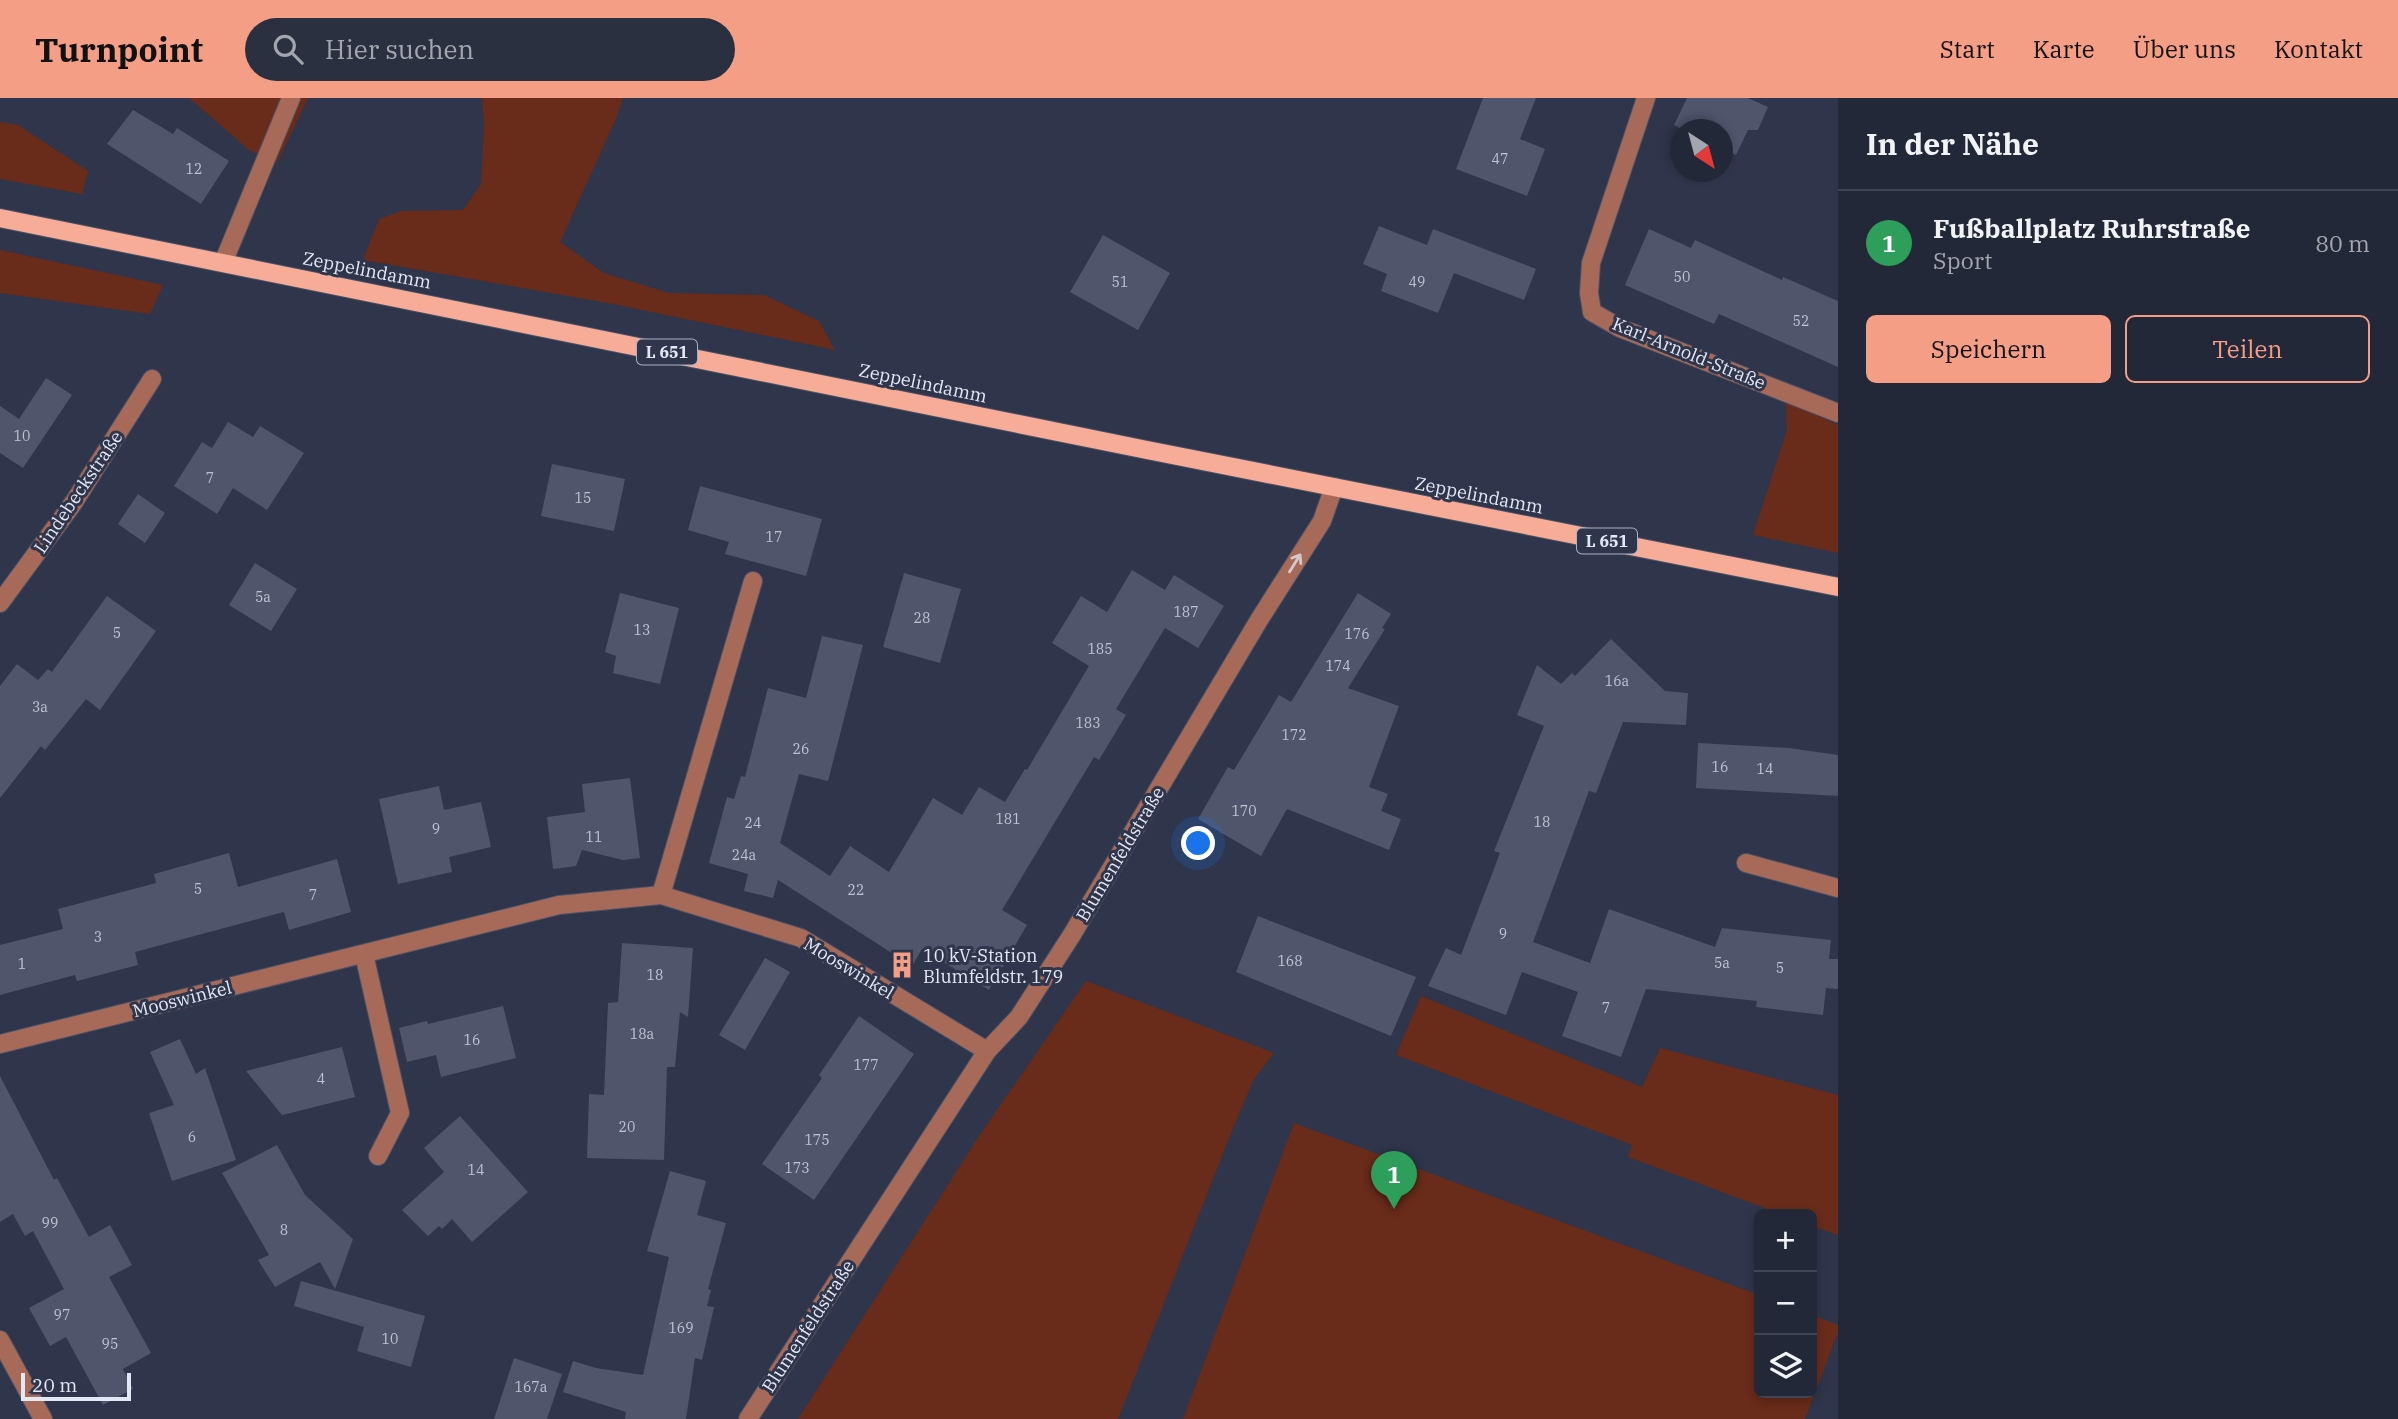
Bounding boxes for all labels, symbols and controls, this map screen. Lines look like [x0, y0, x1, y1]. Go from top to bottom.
search box [245, 18, 735, 81]
text: Turnpoint [35, 28, 203, 71]
icon: search [269, 30, 307, 68]
text: Hier suchen [325, 32, 474, 66]
text: Start [1940, 33, 1995, 65]
text: Karte [2033, 33, 2095, 65]
text: Über uns [2133, 33, 2236, 65]
text: Kontakt [2274, 33, 2363, 65]
north arrow [1670, 119, 1733, 182]
text: In der Nähe [1866, 124, 2039, 163]
house number: 47 [1492, 150, 1508, 168]
house number: 12 [186, 160, 202, 178]
text: Fußballplatz Ruhrstraße [1933, 211, 2251, 245]
text: 1 [1882, 228, 1896, 258]
text: 80 m [2315, 228, 2370, 258]
text: Sport [1933, 245, 1992, 275]
street label: Zeppelindamm [301, 246, 433, 294]
house number: 50 [1674, 268, 1690, 286]
house number: 51 [1112, 273, 1128, 291]
house number: 49 [1409, 273, 1425, 291]
street label: Karl-Arnold-Straße [1609, 312, 1769, 394]
house number: 52 [1793, 312, 1809, 330]
button: Speichern [1866, 315, 2111, 383]
button: Teilen [2125, 315, 2370, 383]
road number: L 651 [637, 340, 697, 364]
street label: Zeppelindamm [857, 358, 989, 408]
street label: Lindebeckstraße [29, 426, 127, 558]
house number: 10 [14, 427, 30, 445]
house number: 7 [206, 469, 214, 487]
street label: Zeppelindamm [1413, 471, 1545, 519]
house number: 15 [575, 489, 591, 507]
house number: 17 [766, 528, 782, 546]
road number: L 651 [1577, 528, 1637, 554]
one-way arrow [1289, 553, 1303, 573]
house number: 5a [255, 588, 271, 606]
house number: 187 [1173, 603, 1199, 621]
house number: 28 [914, 609, 930, 627]
house number: 13 [634, 621, 650, 639]
house number: 5 [113, 624, 121, 642]
house number: 176 [1344, 625, 1370, 643]
house number: 185 [1087, 640, 1113, 658]
house number: 174 [1325, 657, 1351, 675]
house number: 16a [1605, 672, 1630, 690]
house number: 3a [32, 698, 48, 716]
house number: 183 [1075, 714, 1101, 732]
house number: 172 [1281, 726, 1307, 744]
house number: 26 [793, 740, 809, 758]
house number: 16 [1712, 758, 1728, 776]
house number: 14 [1757, 760, 1773, 778]
street label: Blumenfeldstraße [1071, 783, 1169, 925]
house number: 170 [1231, 802, 1257, 820]
house number: 181 [995, 810, 1021, 828]
house number: 18 [1534, 813, 1550, 831]
house number: 24 [745, 814, 761, 832]
house number: 9 [432, 820, 440, 838]
your location [1181, 826, 1215, 860]
house number: 11 [586, 828, 602, 846]
house number: 24a [732, 846, 757, 864]
house number: 5 [194, 880, 202, 898]
house number: 22 [848, 881, 864, 899]
house number: 7 [309, 886, 317, 904]
house number: 9 [1499, 925, 1507, 943]
house number: 3 [94, 928, 102, 946]
street label: Mooswinkel [800, 932, 898, 1004]
place label: 10 kV-Station Blumfeldstr. 179 [923, 944, 1063, 988]
building icon: 10 kV-Station Blumfeldstr. 179 [887, 950, 917, 980]
house number: 168 [1277, 952, 1303, 970]
house number: 5a [1714, 954, 1730, 972]
house number: 1 [18, 955, 26, 973]
house number: 5 [1776, 959, 1784, 977]
house number: 18 [647, 966, 663, 984]
street label: Mooswinkel [130, 976, 234, 1022]
house number: 7 [1602, 999, 1610, 1017]
house number: 18a [630, 1025, 655, 1043]
house number: 16 [464, 1031, 480, 1049]
house number: 177 [853, 1056, 879, 1074]
house number: 4 [317, 1070, 325, 1088]
house number: 20 [619, 1118, 635, 1136]
house number: 6 [188, 1128, 196, 1146]
house number: 175 [804, 1131, 830, 1149]
pin: 1 [1371, 1151, 1417, 1209]
house number: 173 [784, 1159, 810, 1177]
house number: 14 [468, 1161, 484, 1179]
map controls [1754, 1209, 1817, 1398]
button: + [1754, 1209, 1817, 1272]
house number: 99 [42, 1214, 58, 1232]
house number: 8 [280, 1221, 288, 1239]
street label: Blumenfeldstraße [757, 1256, 859, 1396]
button: − [1754, 1272, 1817, 1335]
house number: 97 [54, 1306, 70, 1324]
house number: 169 [668, 1319, 694, 1337]
house number: 10 [382, 1330, 398, 1348]
house number: 95 [102, 1335, 118, 1353]
button: layers [1754, 1335, 1817, 1398]
scale bar [21, 1370, 131, 1402]
text: 20 m [32, 1373, 77, 1397]
house number: 167a [515, 1378, 548, 1396]

